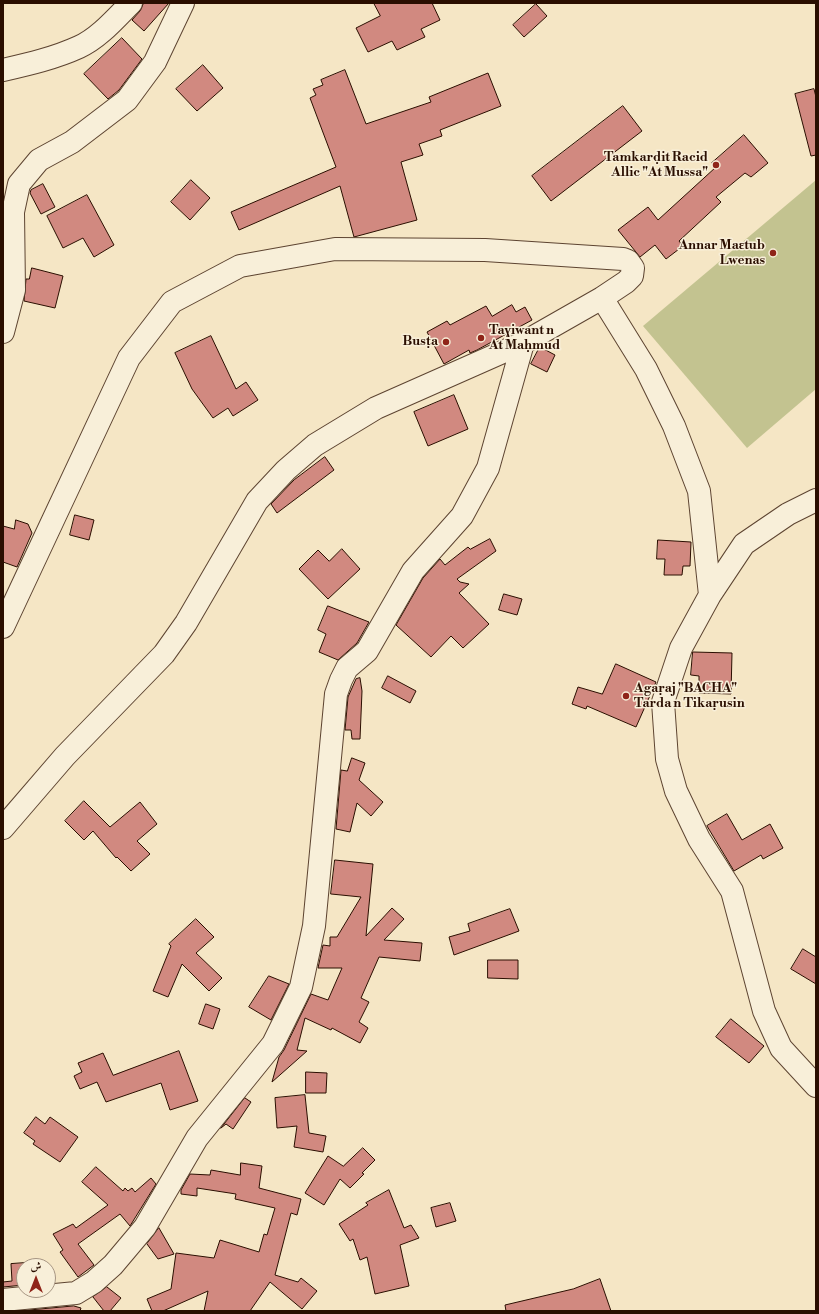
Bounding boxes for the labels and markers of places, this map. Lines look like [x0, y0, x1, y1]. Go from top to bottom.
place label: Tamkarḍit Racid Allic "At Mussa" [604, 150, 708, 181]
marker: Tamkarḍit Racid Allic "At Mussa" [711, 160, 721, 170]
place label: Annar Maɛtub Lwenas [679, 238, 765, 269]
marker: Annar Maɛtub Lwenas [768, 248, 778, 258]
place label: Taɣiwant n At Maḥmud [489, 323, 560, 354]
marker: Taɣiwant n At Maḥmud [476, 333, 486, 343]
place label: Busṭa [403, 334, 438, 350]
marker: Busṭa [441, 337, 451, 347]
place label: Agaṛaj "BACHA" Tarda n Tikaṛusin [634, 681, 745, 712]
marker: Agaṛaj "BACHA" Tarda n Tikaṛusin [621, 691, 631, 701]

